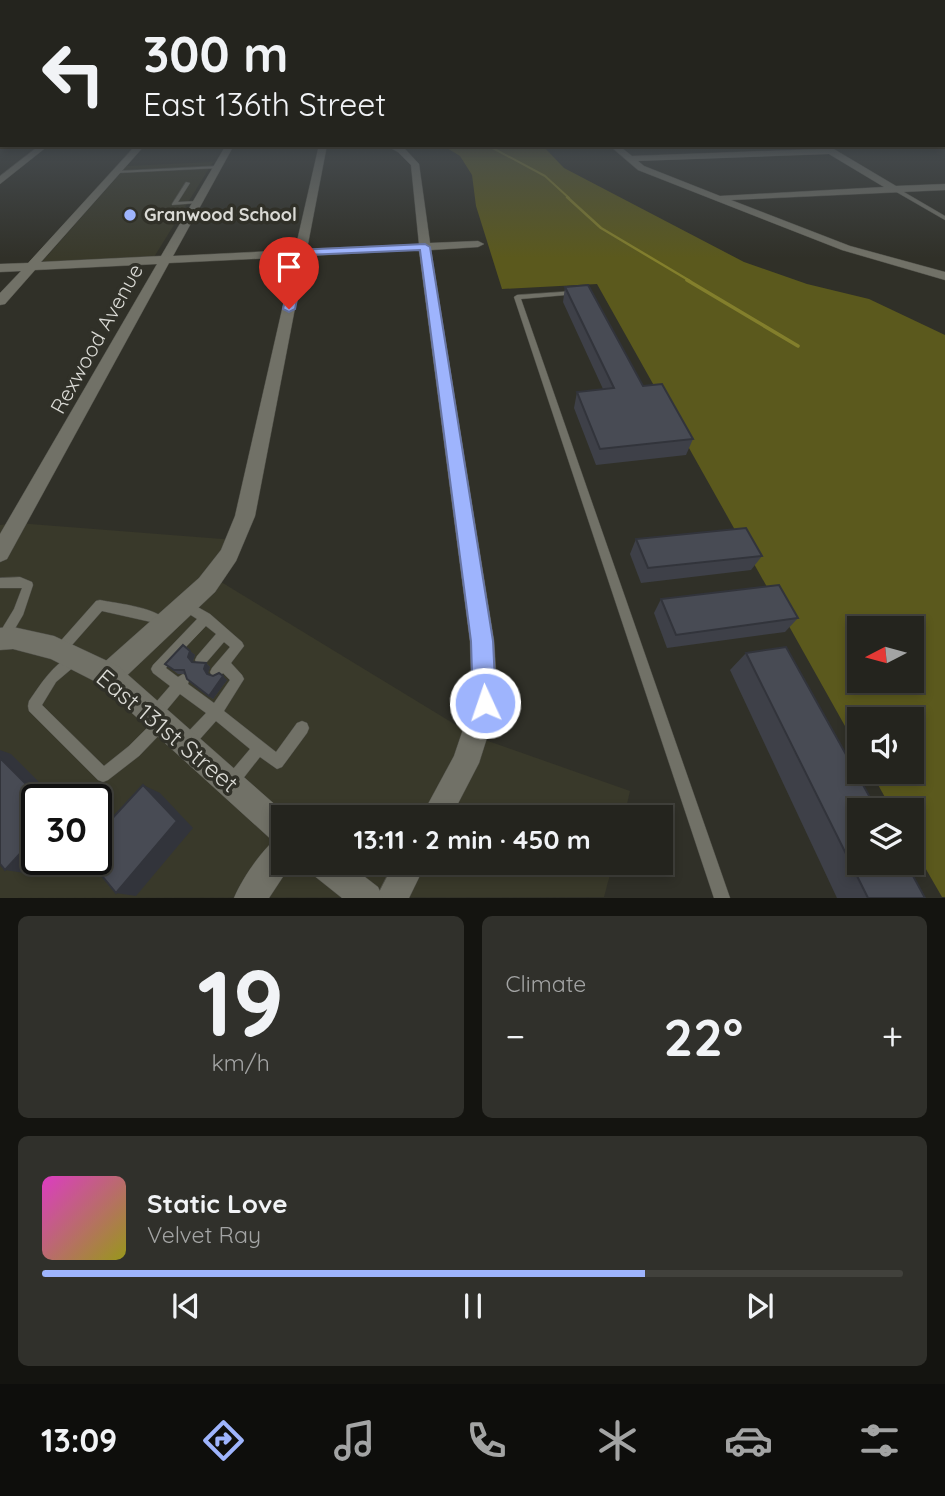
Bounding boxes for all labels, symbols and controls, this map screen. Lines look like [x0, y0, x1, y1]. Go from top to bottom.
text: 300 m [143, 23, 288, 84]
icon: left [28, 28, 119, 119]
text: East 136th Street [143, 84, 386, 124]
place label: Granwood School [144, 203, 297, 226]
marker: Granwood School [122, 207, 138, 223]
pin [259, 237, 319, 309]
icon: arrive [270, 248, 308, 286]
street label: Rexwood Avenue [44, 259, 148, 418]
north arrow [847, 616, 924, 693]
map controls [847, 616, 924, 875]
street label: East 131st Street [91, 662, 245, 798]
position arrow [448, 666, 522, 740]
button: sound [847, 707, 924, 784]
speed limit sign: 30 [21, 784, 112, 875]
button: layers [847, 798, 924, 875]
text: 13:11 · 2 min · 450 m [353, 823, 591, 856]
text: 19 [197, 945, 284, 1059]
text: Climate [506, 969, 586, 998]
text: 22° [664, 1004, 743, 1069]
text: − [506, 1012, 525, 1060]
text: + [882, 1012, 903, 1060]
text: km/h [212, 1048, 270, 1077]
text: Static Love [147, 1187, 288, 1220]
text: Velvet Ray [147, 1220, 261, 1249]
icon: previous [167, 1287, 205, 1325]
icon: pause [454, 1287, 492, 1325]
icon: next [741, 1287, 779, 1325]
icon: directions [199, 1416, 248, 1465]
icon: music [330, 1416, 379, 1465]
icon: phone [462, 1416, 511, 1465]
icon: climate [593, 1416, 642, 1465]
icon: car [724, 1416, 773, 1465]
icon: filters [855, 1416, 904, 1465]
text: 13:09 [41, 1420, 117, 1460]

